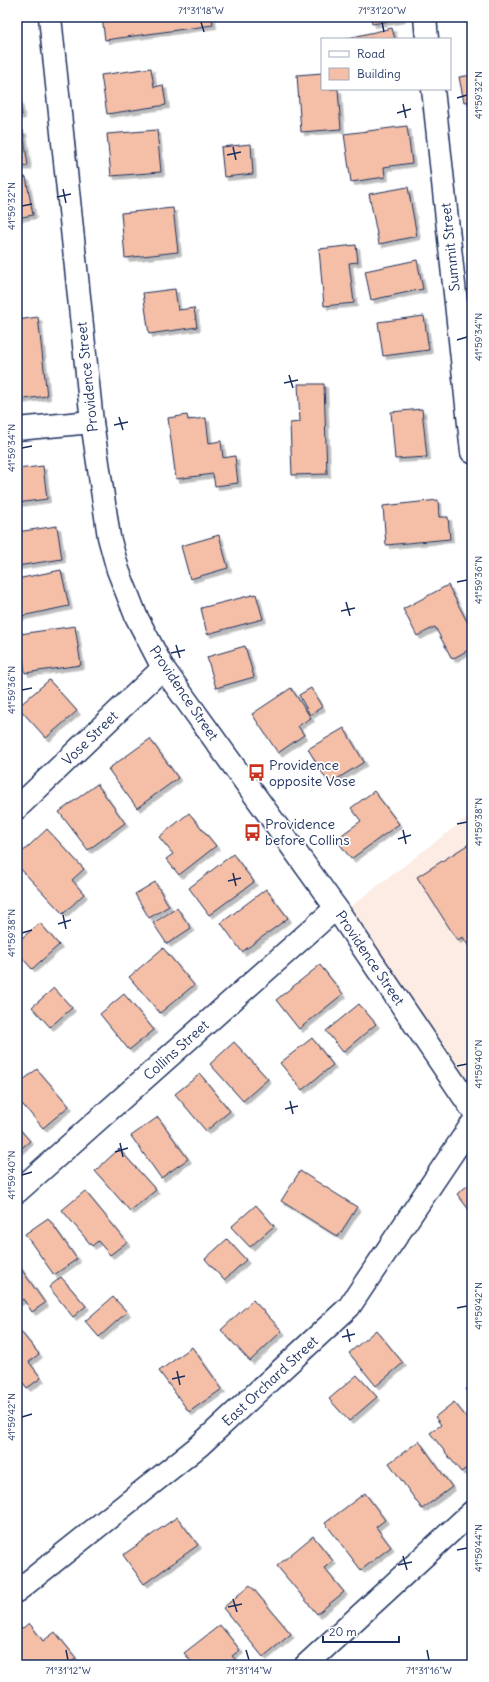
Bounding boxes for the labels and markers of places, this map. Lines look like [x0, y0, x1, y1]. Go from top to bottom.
place label: Providence opposite Vose [269, 756, 356, 790]
bus stop icon: Providence opposite Vose [246, 763, 266, 783]
place label: Providence before Collins [265, 815, 350, 849]
bus stop icon: Providence before Collins [242, 822, 262, 842]

